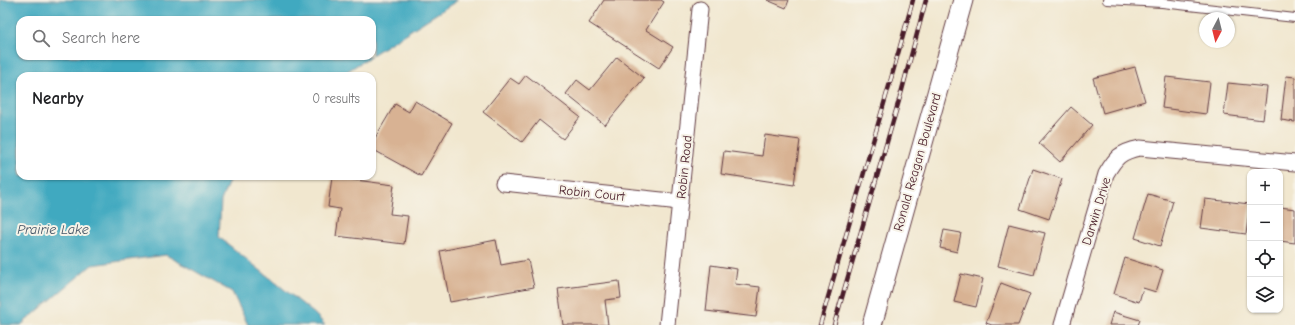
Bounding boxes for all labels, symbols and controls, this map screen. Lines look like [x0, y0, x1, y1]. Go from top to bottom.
north arrow [1199, 12, 1235, 48]
search box [16, 16, 376, 60]
icon: search [30, 27, 52, 49]
text: Search here [62, 29, 140, 47]
text: Nearby [32, 89, 83, 108]
text: 0 results [312, 91, 360, 106]
street label: Ronald Reagan Boulevard [890, 91, 944, 233]
street label: Robin Road [673, 134, 695, 200]
map controls [1247, 169, 1283, 313]
button: + [1247, 169, 1283, 205]
street label: Darwin Drive [1079, 175, 1114, 247]
street label: Robin Court [558, 182, 627, 204]
button: − [1247, 205, 1283, 241]
water label: Prairie Lake [17, 221, 89, 238]
button: locate [1247, 241, 1283, 277]
button: layers [1247, 277, 1283, 313]

